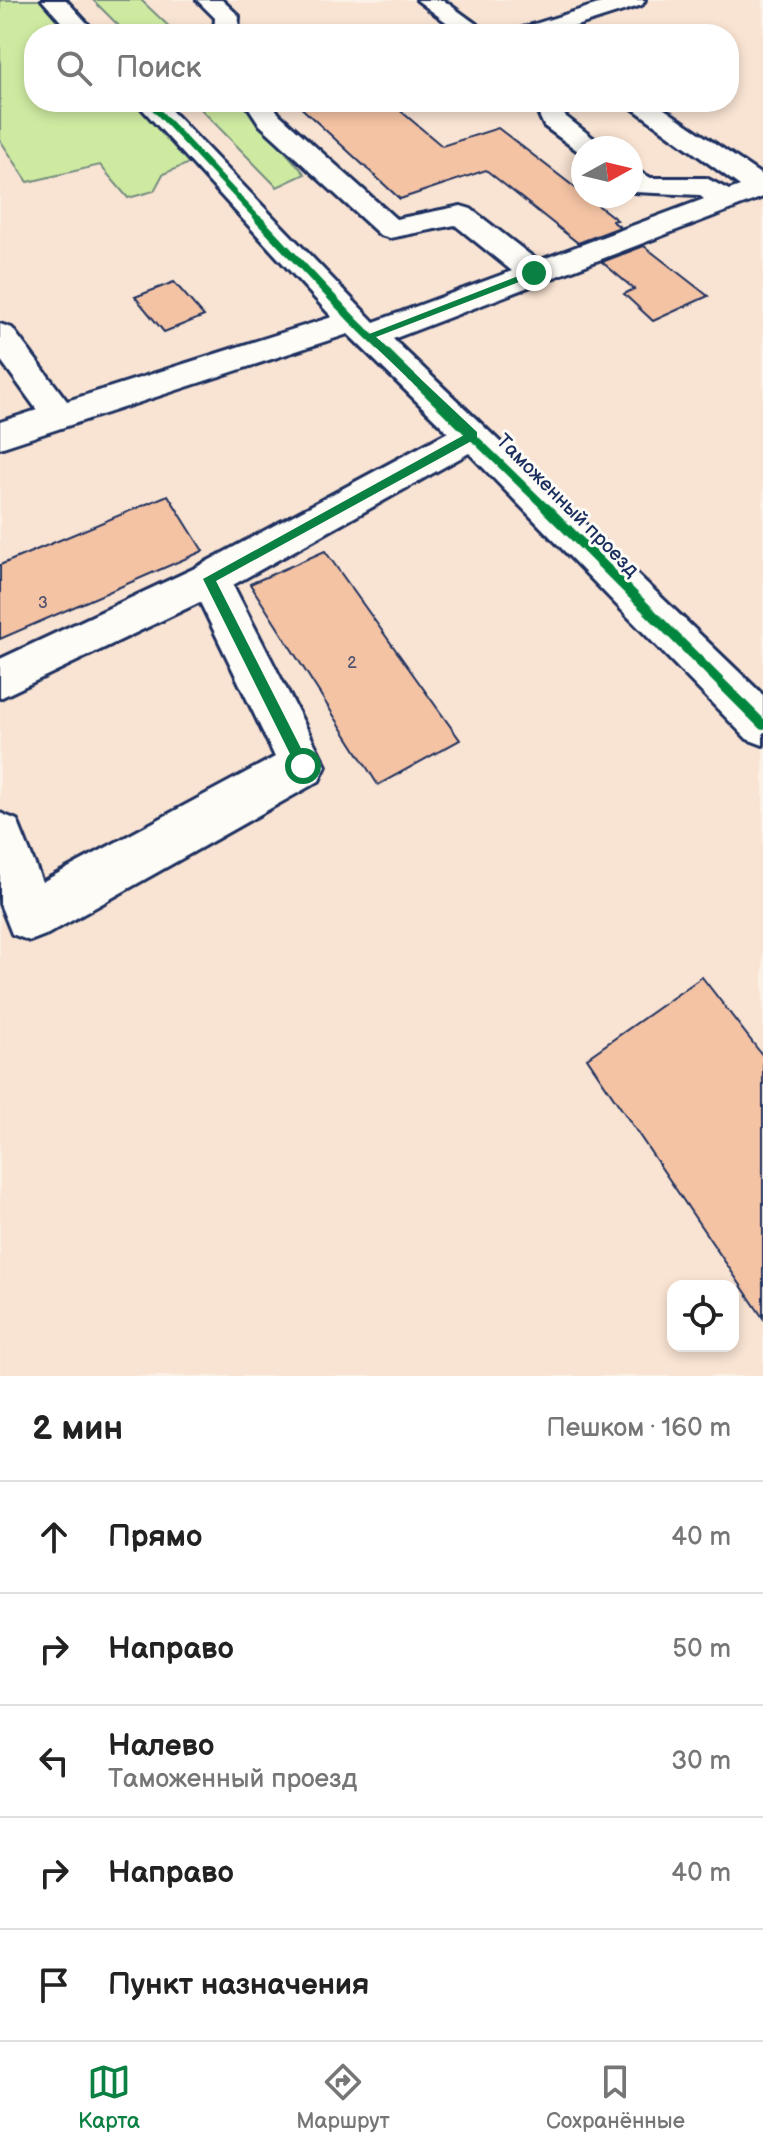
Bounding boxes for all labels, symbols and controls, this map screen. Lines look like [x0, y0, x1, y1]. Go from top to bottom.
search box [24, 24, 739, 112]
icon: search [52, 46, 96, 90]
text: Поиск [116, 50, 202, 86]
north arrow [571, 136, 643, 208]
route end [516, 255, 552, 291]
street label: Таможенный проезд [491, 429, 644, 582]
house number: 3 [38, 594, 48, 613]
house number: 2 [347, 654, 357, 673]
route start [285, 748, 321, 784]
map controls [667, 1280, 739, 1352]
button: locate [667, 1280, 739, 1352]
text: 2 мин [32, 1408, 123, 1449]
text: Пешком · 160 m [546, 1413, 731, 1444]
icon: ahead [32, 1515, 76, 1559]
text: Прямо [108, 1519, 202, 1555]
text: 40 m [671, 1522, 731, 1553]
icon: right [32, 1627, 76, 1671]
text: Направо [108, 1631, 234, 1667]
text: 50 m [672, 1634, 731, 1665]
text: Налево [108, 1728, 214, 1764]
icon: left [32, 1739, 76, 1783]
text: 30 m [671, 1746, 731, 1777]
text: Таможенный проезд [108, 1764, 357, 1795]
icon: right [32, 1851, 76, 1895]
text: Направо [108, 1855, 234, 1891]
text: 40 m [671, 1858, 731, 1889]
icon: arrive [32, 1963, 76, 2007]
text: Пункт назначения [108, 1967, 369, 2003]
tab: Карта [78, 2060, 140, 2135]
tab: Маршрут [296, 2060, 390, 2135]
tab: Сохранённые [546, 2060, 685, 2135]

